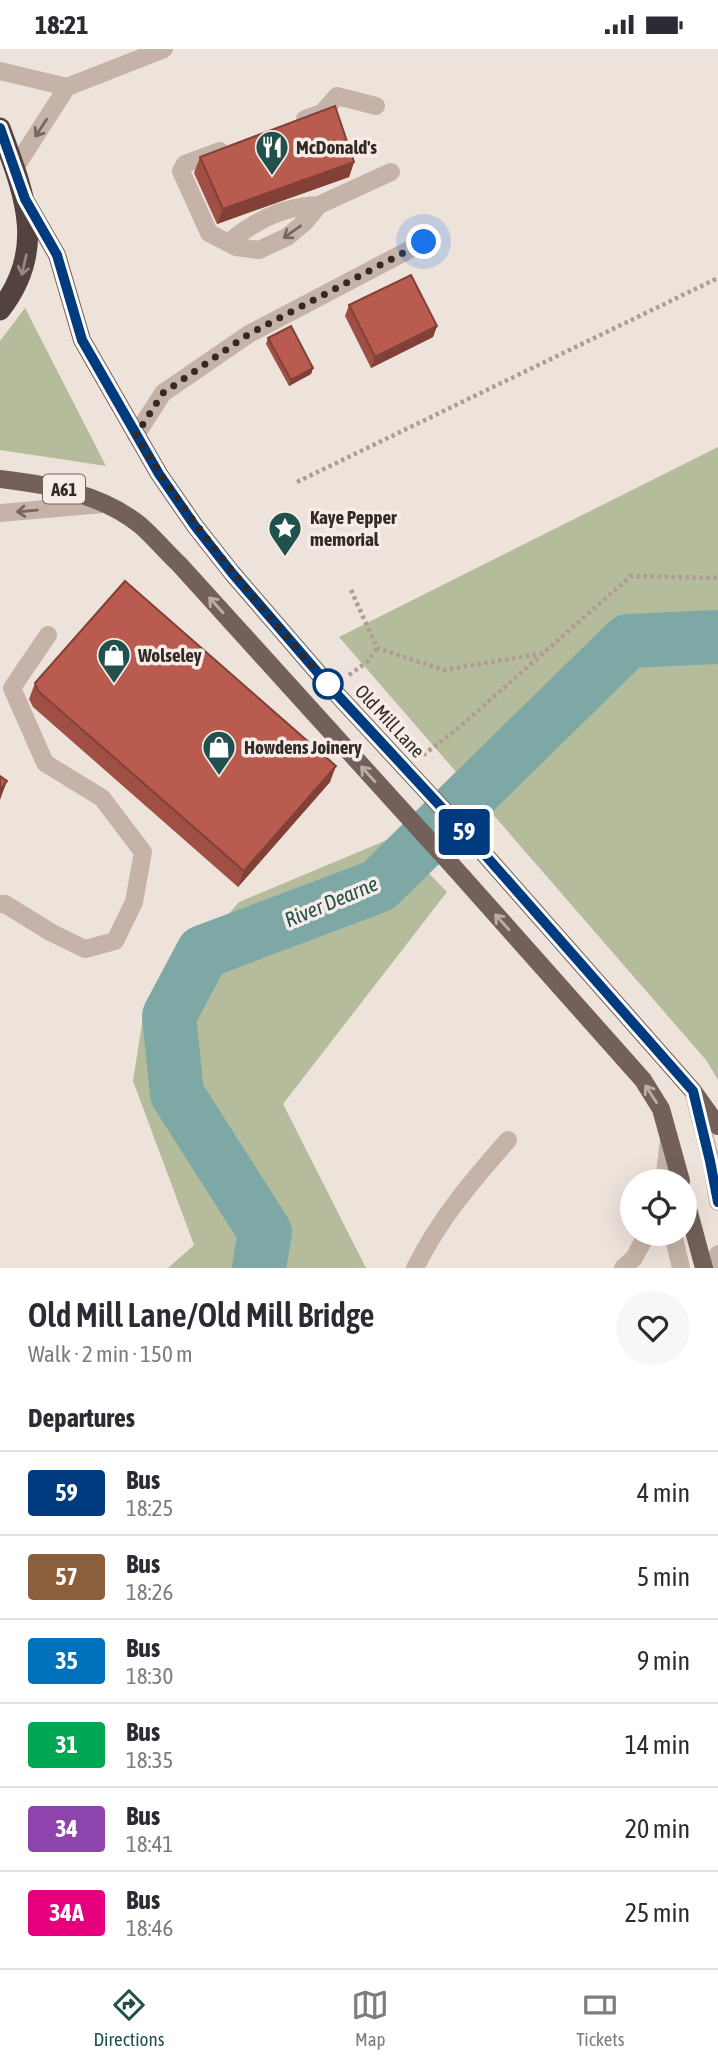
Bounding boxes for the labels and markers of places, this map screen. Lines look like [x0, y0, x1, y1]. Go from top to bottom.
restaurant icon: McDonald's [253, 128, 291, 177]
place label: McDonald's [296, 136, 377, 158]
place label: Kaye Pepper memorial [310, 506, 397, 550]
place icon: Kaye Pepper memorial [266, 509, 304, 558]
shop icon: Wolseley [95, 636, 133, 685]
place label: Wolseley [137, 644, 202, 666]
unlabelled marker [313, 669, 343, 699]
shop icon: Howdens Joinery [200, 728, 238, 777]
place label: Howdens Joinery [244, 736, 362, 758]

